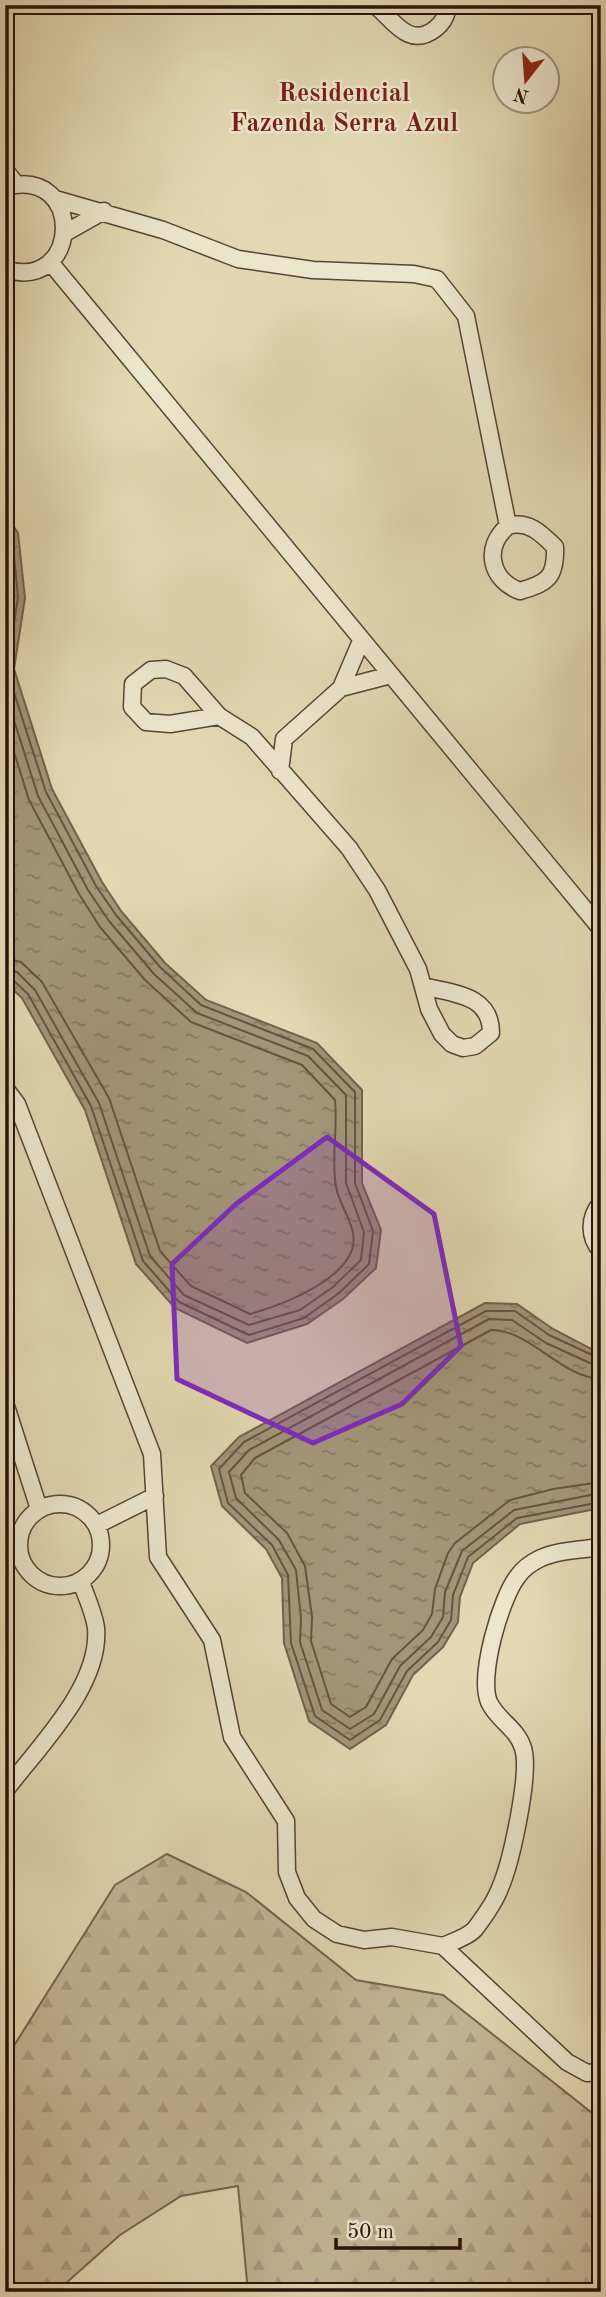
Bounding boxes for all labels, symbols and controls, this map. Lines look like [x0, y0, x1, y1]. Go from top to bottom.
north arrow [490, 46, 560, 116]
district label: Residencial Fazenda Serra Azul [230, 81, 458, 137]
text: N [512, 83, 531, 105]
scale bar [336, 2206, 461, 2250]
text: 50 m [347, 2222, 394, 2243]

